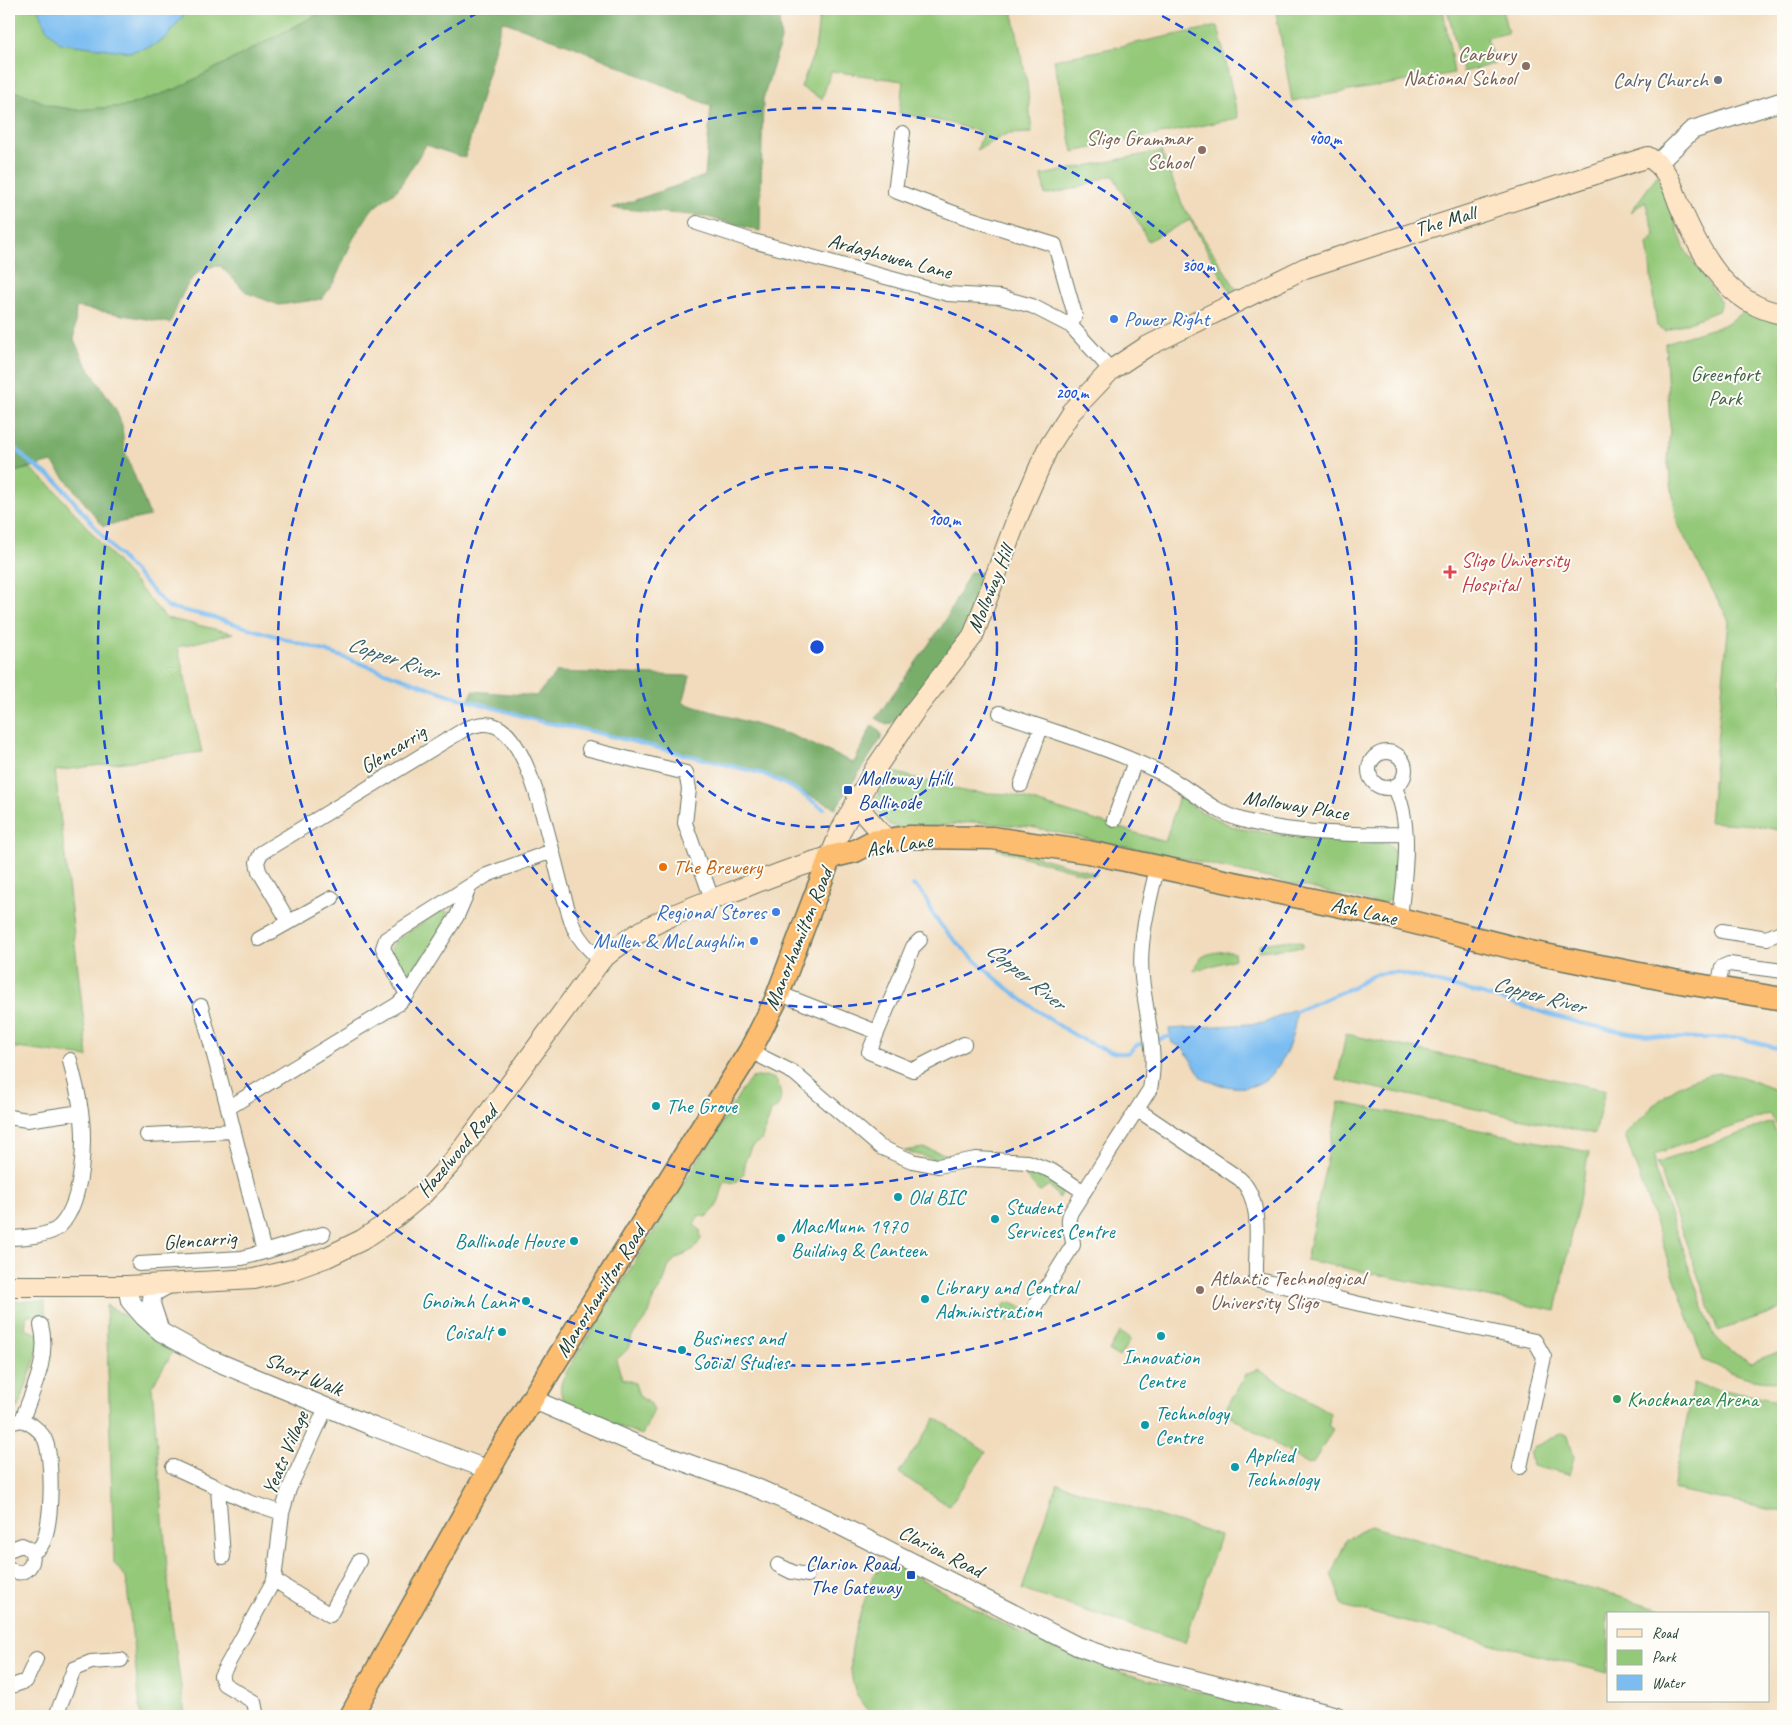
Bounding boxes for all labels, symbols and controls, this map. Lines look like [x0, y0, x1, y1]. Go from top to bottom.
place label: Carbury National School [1404, 41, 1519, 91]
marker: Carbury National School [1520, 60, 1532, 72]
place label: Calry Church [1613, 67, 1709, 93]
marker: Calry Church [1712, 74, 1724, 86]
place label: Sligo Grammar School [1086, 125, 1195, 175]
text: 400 m [1309, 130, 1343, 149]
marker: Sligo Grammar School [1196, 144, 1208, 156]
street label: The Mall [1411, 198, 1482, 243]
street label: Ardaghowen Lane [826, 227, 956, 285]
text: 300 m [1182, 257, 1216, 276]
place label: Power Right [1124, 306, 1211, 332]
marker: Power Right [1108, 313, 1120, 325]
park label: Greenfort Park [1691, 361, 1762, 411]
text: 200 m [1056, 384, 1090, 403]
text: 100 m [928, 511, 962, 530]
street label: Molloway Hill [961, 538, 1021, 636]
place label: Sligo University Hospital [1461, 547, 1571, 597]
marker: Sligo University Hospital [1443, 565, 1457, 579]
water label: Copper River [344, 630, 445, 687]
centre of rings [808, 638, 826, 656]
street label: Glencarrig [355, 718, 432, 779]
place label: Molloway Hill, Ballinode [858, 765, 954, 815]
marker: Molloway Hill, Ballinode [842, 784, 854, 796]
street label: Molloway Place [1242, 784, 1351, 826]
street label: Ash Lane [864, 827, 935, 863]
place label: The Brewery [673, 854, 764, 880]
marker: The Brewery [657, 861, 669, 873]
street label: Manorhamilton Road [758, 861, 840, 1014]
street label: Ash Lane [1329, 891, 1400, 931]
place label: Regional Stores [656, 899, 768, 925]
marker: Regional Stores [770, 906, 782, 918]
place label: Mullen & McLaughlin [593, 928, 745, 954]
marker: Mullen & McLaughlin [748, 935, 760, 947]
water label: Copper River [981, 936, 1074, 1018]
water label: Copper River [1490, 969, 1591, 1021]
place label: The Grove [666, 1093, 738, 1119]
street label: Hazelwood Road [411, 1097, 505, 1202]
marker: The Grove [650, 1100, 662, 1112]
place label: Old BIC [908, 1184, 968, 1210]
marker: Old BIC [892, 1191, 904, 1203]
place label: Student Services Centre [1005, 1194, 1116, 1244]
place label: MacMunn 1970 Building & Canteen [791, 1213, 928, 1263]
marker: Student Services Centre [989, 1213, 1001, 1225]
street label: Manorhamilton Road [549, 1217, 653, 1362]
street label: Glencarrig [163, 1224, 239, 1256]
place label: Ballinode House [455, 1228, 566, 1254]
marker: MacMunn 1970 Building & Canteen [775, 1232, 787, 1244]
marker: Ballinode House [568, 1235, 580, 1247]
place label: Atlantic Technological University Sligo [1210, 1265, 1369, 1315]
place label: Library and Central Administration [935, 1274, 1081, 1324]
marker: Atlantic Technological University Sligo [1194, 1284, 1206, 1296]
place label: Gnoimh Lann [421, 1288, 517, 1314]
marker: Library and Central Administration [919, 1293, 931, 1305]
marker: Gnoimh Lann [520, 1295, 532, 1307]
place label: Coisalt [444, 1319, 495, 1345]
place label: Business and Social Studies [692, 1325, 791, 1375]
marker: Coisalt [496, 1326, 508, 1338]
marker: Innovation Centre [1155, 1330, 1167, 1342]
marker: Business and Social Studies [676, 1344, 688, 1356]
place label: Innovation Centre [1122, 1344, 1200, 1394]
street label: Short Walk [261, 1346, 348, 1403]
place label: Knocknarea Arena [1627, 1386, 1760, 1412]
marker: Knocknarea Arena [1611, 1393, 1623, 1405]
place label: Technology Centre [1155, 1400, 1231, 1450]
street label: Yeats Village [256, 1406, 315, 1499]
marker: Technology Centre [1139, 1419, 1151, 1431]
place label: Applied Technology [1245, 1442, 1321, 1492]
marker: Applied Technology [1229, 1461, 1241, 1473]
street label: Clarion Road [894, 1519, 991, 1585]
place label: Clarion Road, The Gateway [806, 1550, 903, 1600]
marker: Clarion Road, The Gateway [905, 1569, 917, 1581]
legend [1607, 1612, 1770, 1702]
text: Road [1652, 1624, 1679, 1643]
text: Park [1652, 1648, 1677, 1667]
text: Water [1652, 1674, 1686, 1693]

